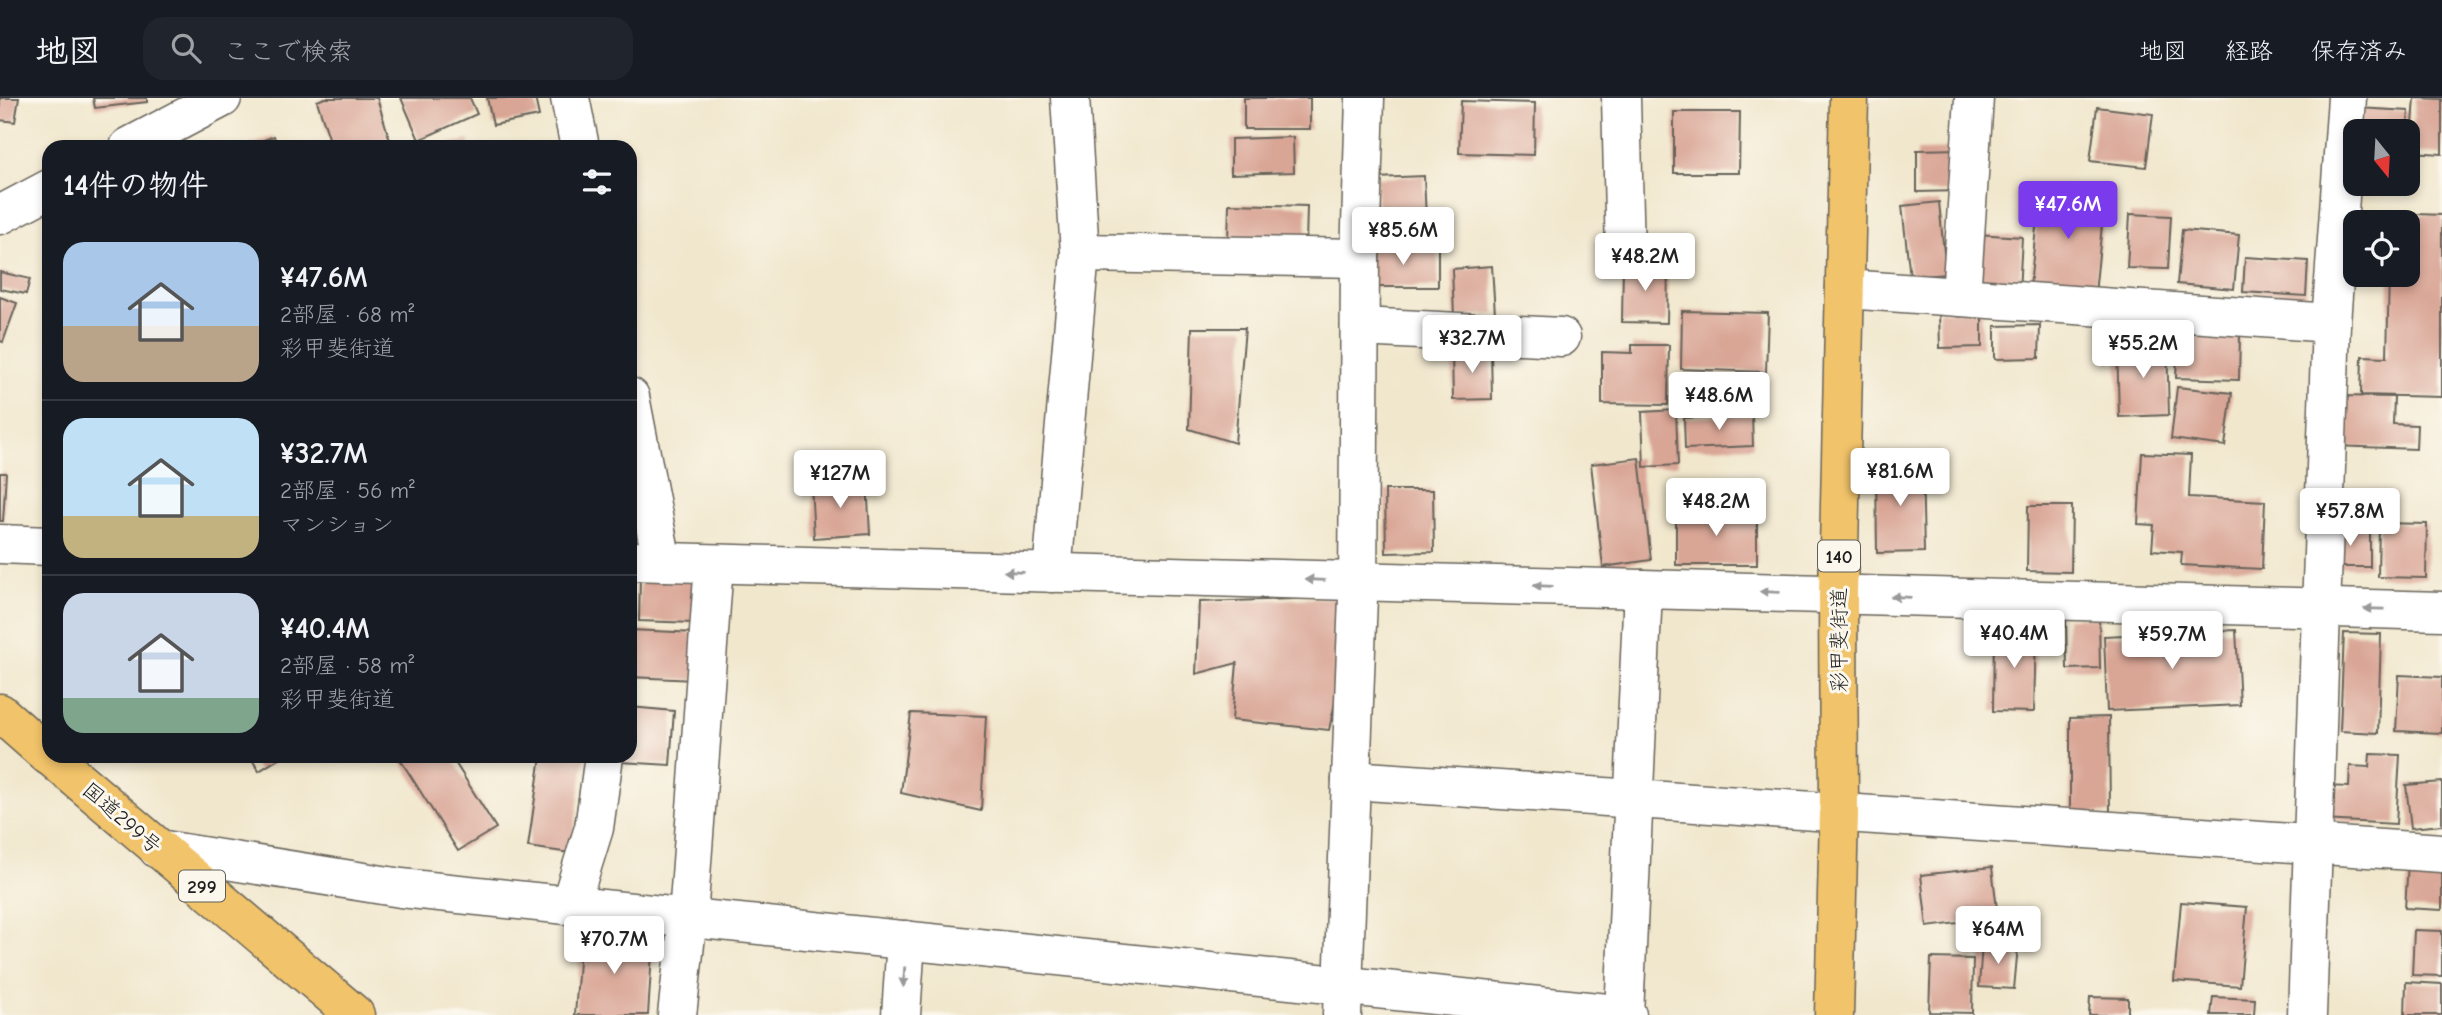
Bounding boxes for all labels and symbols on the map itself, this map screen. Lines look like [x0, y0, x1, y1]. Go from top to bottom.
north arrow [2343, 119, 2420, 196]
pin: ¥47.6M [2011, 181, 2125, 241]
pin: ¥85.6M [1346, 208, 1460, 267]
pin: ¥48.2M [1588, 234, 1702, 293]
pin: ¥32.7M [1415, 316, 1529, 375]
pin: ¥55.2M [2086, 320, 2200, 380]
pin: ¥48.6M [1662, 372, 1776, 432]
pin: ¥81.6M [1843, 448, 1957, 508]
pin: ¥127M [791, 450, 889, 510]
pin: ¥48.2M [1659, 478, 1773, 538]
pin: ¥57.8M [2293, 489, 2407, 548]
road number: 140 [1818, 540, 1860, 572]
one-way arrow [1003, 566, 1025, 578]
one-way arrow [1304, 574, 1326, 586]
one-way arrow [1531, 580, 1553, 592]
one-way arrow [1759, 587, 1781, 598]
street label: 彩甲斐街道 [1827, 588, 1851, 693]
one-way arrow [1890, 591, 1912, 602]
one-way arrow [2363, 604, 2385, 615]
pin: ¥40.4M [1957, 610, 2071, 670]
pin: ¥59.7M [2115, 612, 2229, 671]
street label: 国道299号 [78, 777, 166, 859]
road number: 299 [179, 870, 225, 902]
pin: ¥64M [1957, 906, 2039, 966]
pin: ¥70.7M [557, 916, 671, 976]
one-way arrow [898, 967, 909, 989]

